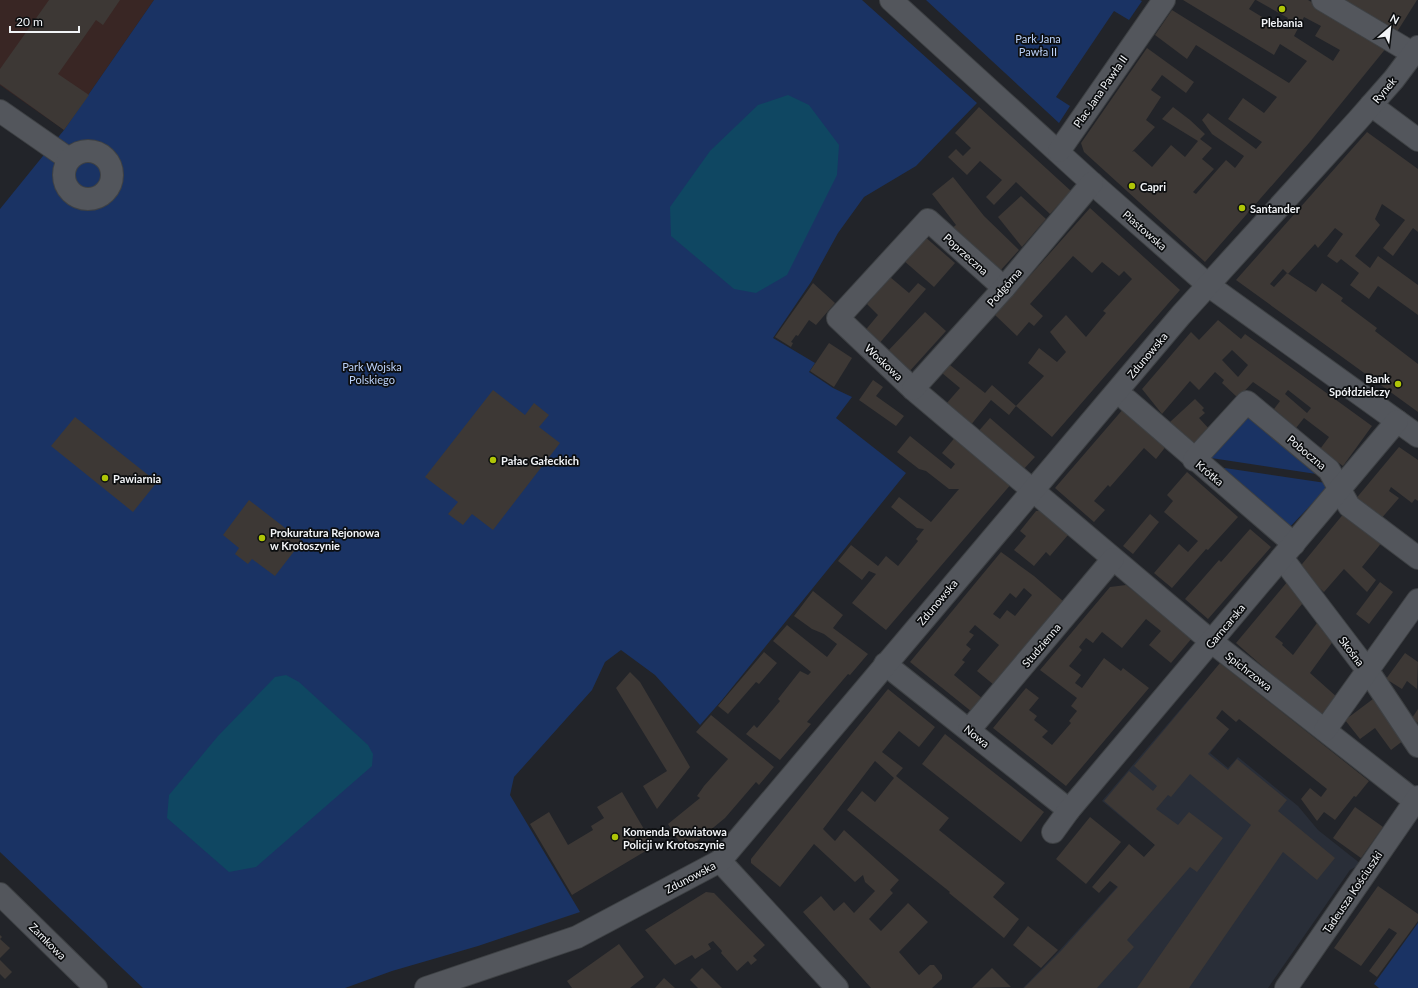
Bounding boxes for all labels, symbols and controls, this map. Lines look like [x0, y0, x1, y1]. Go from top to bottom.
marker: Plebania [1277, 4, 1287, 14]
scale bar [10, 8, 79, 34]
north arrow [1370, 8, 1410, 48]
text: N [1388, 11, 1402, 26]
text: 20 m [16, 14, 43, 29]
place label: Plebania [1261, 16, 1303, 29]
park label: Park Jana Pawła II [1015, 32, 1061, 58]
street label: Plac Jana Pawła II [1070, 52, 1130, 130]
street label: Rynek [1369, 74, 1399, 106]
place label: Capri [1140, 180, 1166, 193]
marker: Capri [1127, 181, 1137, 191]
place label: Santander [1250, 202, 1301, 215]
marker: Santander [1237, 203, 1247, 213]
street label: Piastowska [1120, 207, 1170, 253]
street label: Poprzeczna [941, 231, 991, 277]
street label: Podgórna [984, 265, 1024, 309]
street label: Zdunowska [1124, 330, 1170, 380]
street label: Woskowa [862, 341, 906, 383]
park label: Park Wojska Polskiego [342, 360, 402, 386]
place label: Bank Spółdzielczy [1329, 372, 1390, 398]
marker: Bank Spółdzielczy [1393, 379, 1403, 389]
street label: Poboczna [1285, 432, 1329, 472]
place label: Pałac Gałeckich [501, 454, 579, 467]
marker: Pałac Gałeckich [488, 455, 498, 465]
street label: Krótka [1193, 458, 1227, 488]
place label: Pawiarnia [113, 472, 161, 485]
marker: Pawiarnia [100, 473, 110, 483]
place label: Prokuratura Rejonowa w Krotoszynie [270, 526, 380, 552]
marker: Prokuratura Rejonowa w Krotoszynie [257, 533, 267, 543]
street label: Zdunowska [914, 577, 960, 627]
street label: Garncarska [1203, 601, 1247, 651]
street label: Studzienna [1019, 620, 1063, 670]
street label: Skośna [1337, 634, 1367, 668]
street label: Spichrzowa [1223, 649, 1275, 693]
street label: Nowa [962, 722, 992, 750]
place label: Komenda Powiatowa Policji w Krotoszynie [623, 825, 727, 851]
marker: Komenda Powiatowa Policji w Krotoszynie [610, 832, 620, 842]
street label: Tadeusza Kościuszki [1320, 848, 1385, 936]
street label: Zdunowska [662, 858, 718, 896]
street label: Zamkowa [27, 920, 69, 962]

